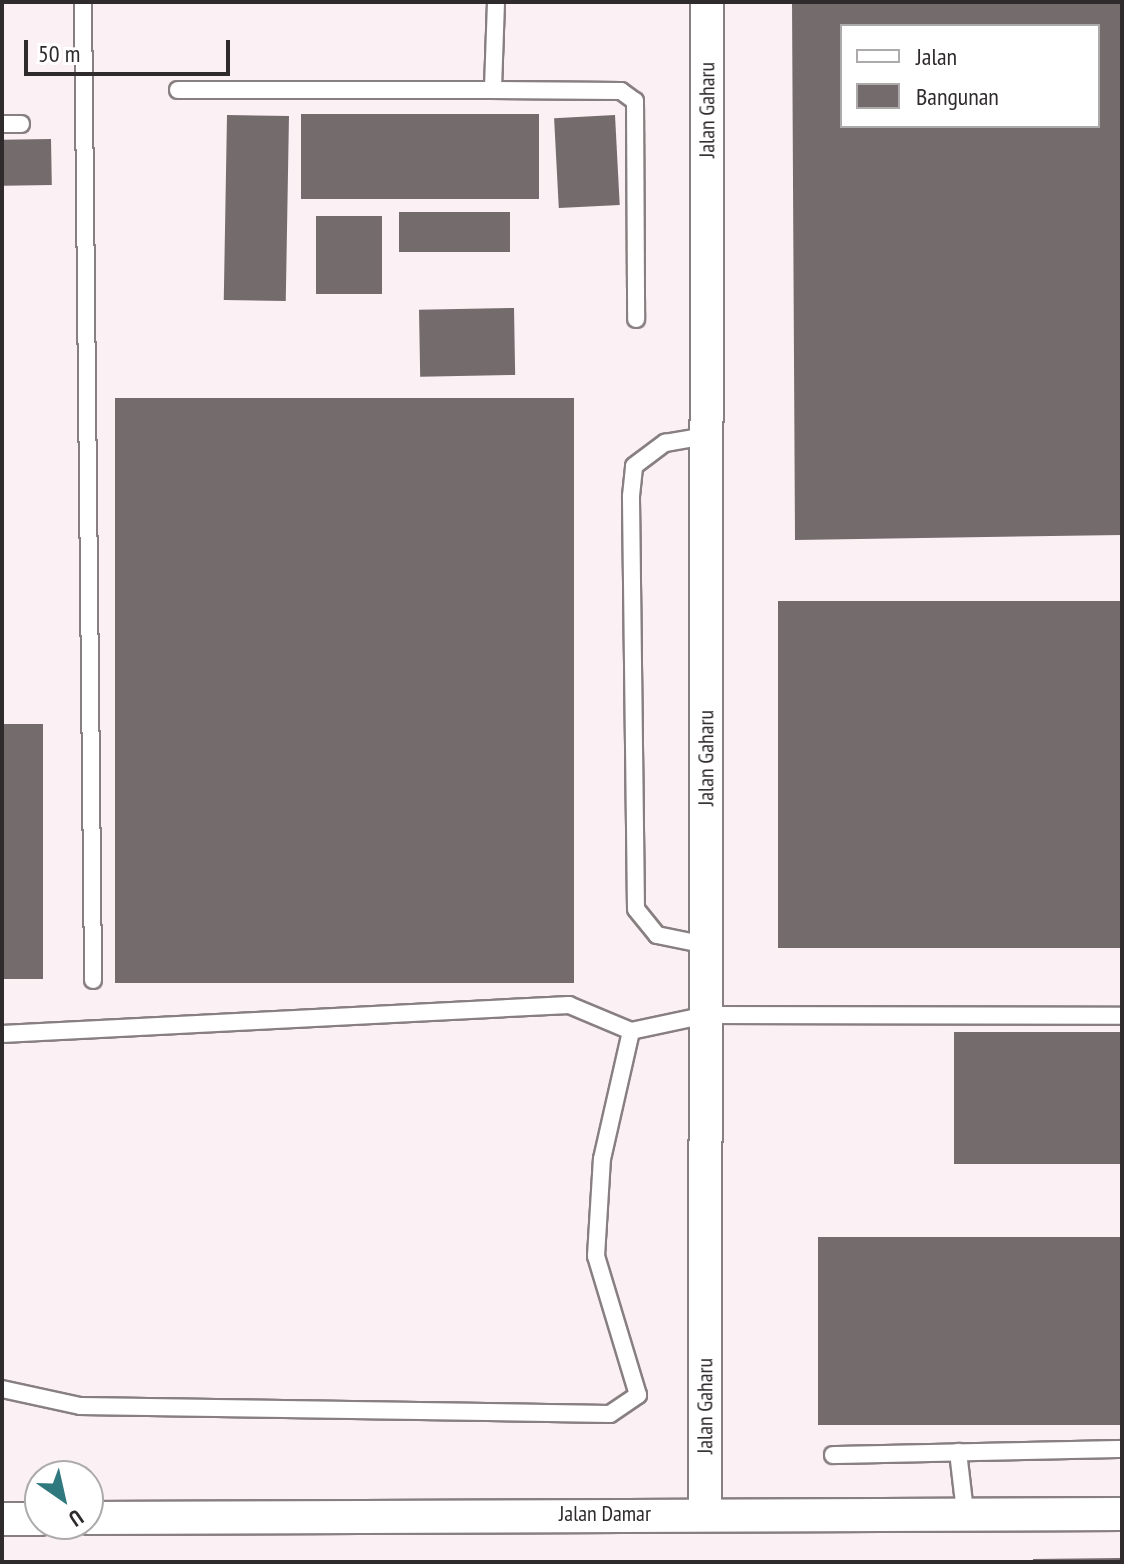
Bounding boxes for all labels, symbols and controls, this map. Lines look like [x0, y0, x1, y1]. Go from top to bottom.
scale bar [28, 24, 234, 74]
legend [840, 24, 1100, 128]
text: 50 m [38, 38, 80, 69]
text: Jalan [916, 41, 957, 72]
street label: Jalan Gaharu [694, 62, 720, 158]
text: Bangunan [916, 81, 999, 112]
street label: Jalan Gaharu [693, 710, 719, 806]
street label: Jalan Gaharu [692, 1358, 718, 1454]
north arrow [24, 1460, 104, 1540]
street label: Jalan Damar [559, 1501, 651, 1527]
text: U [64, 1503, 89, 1533]

